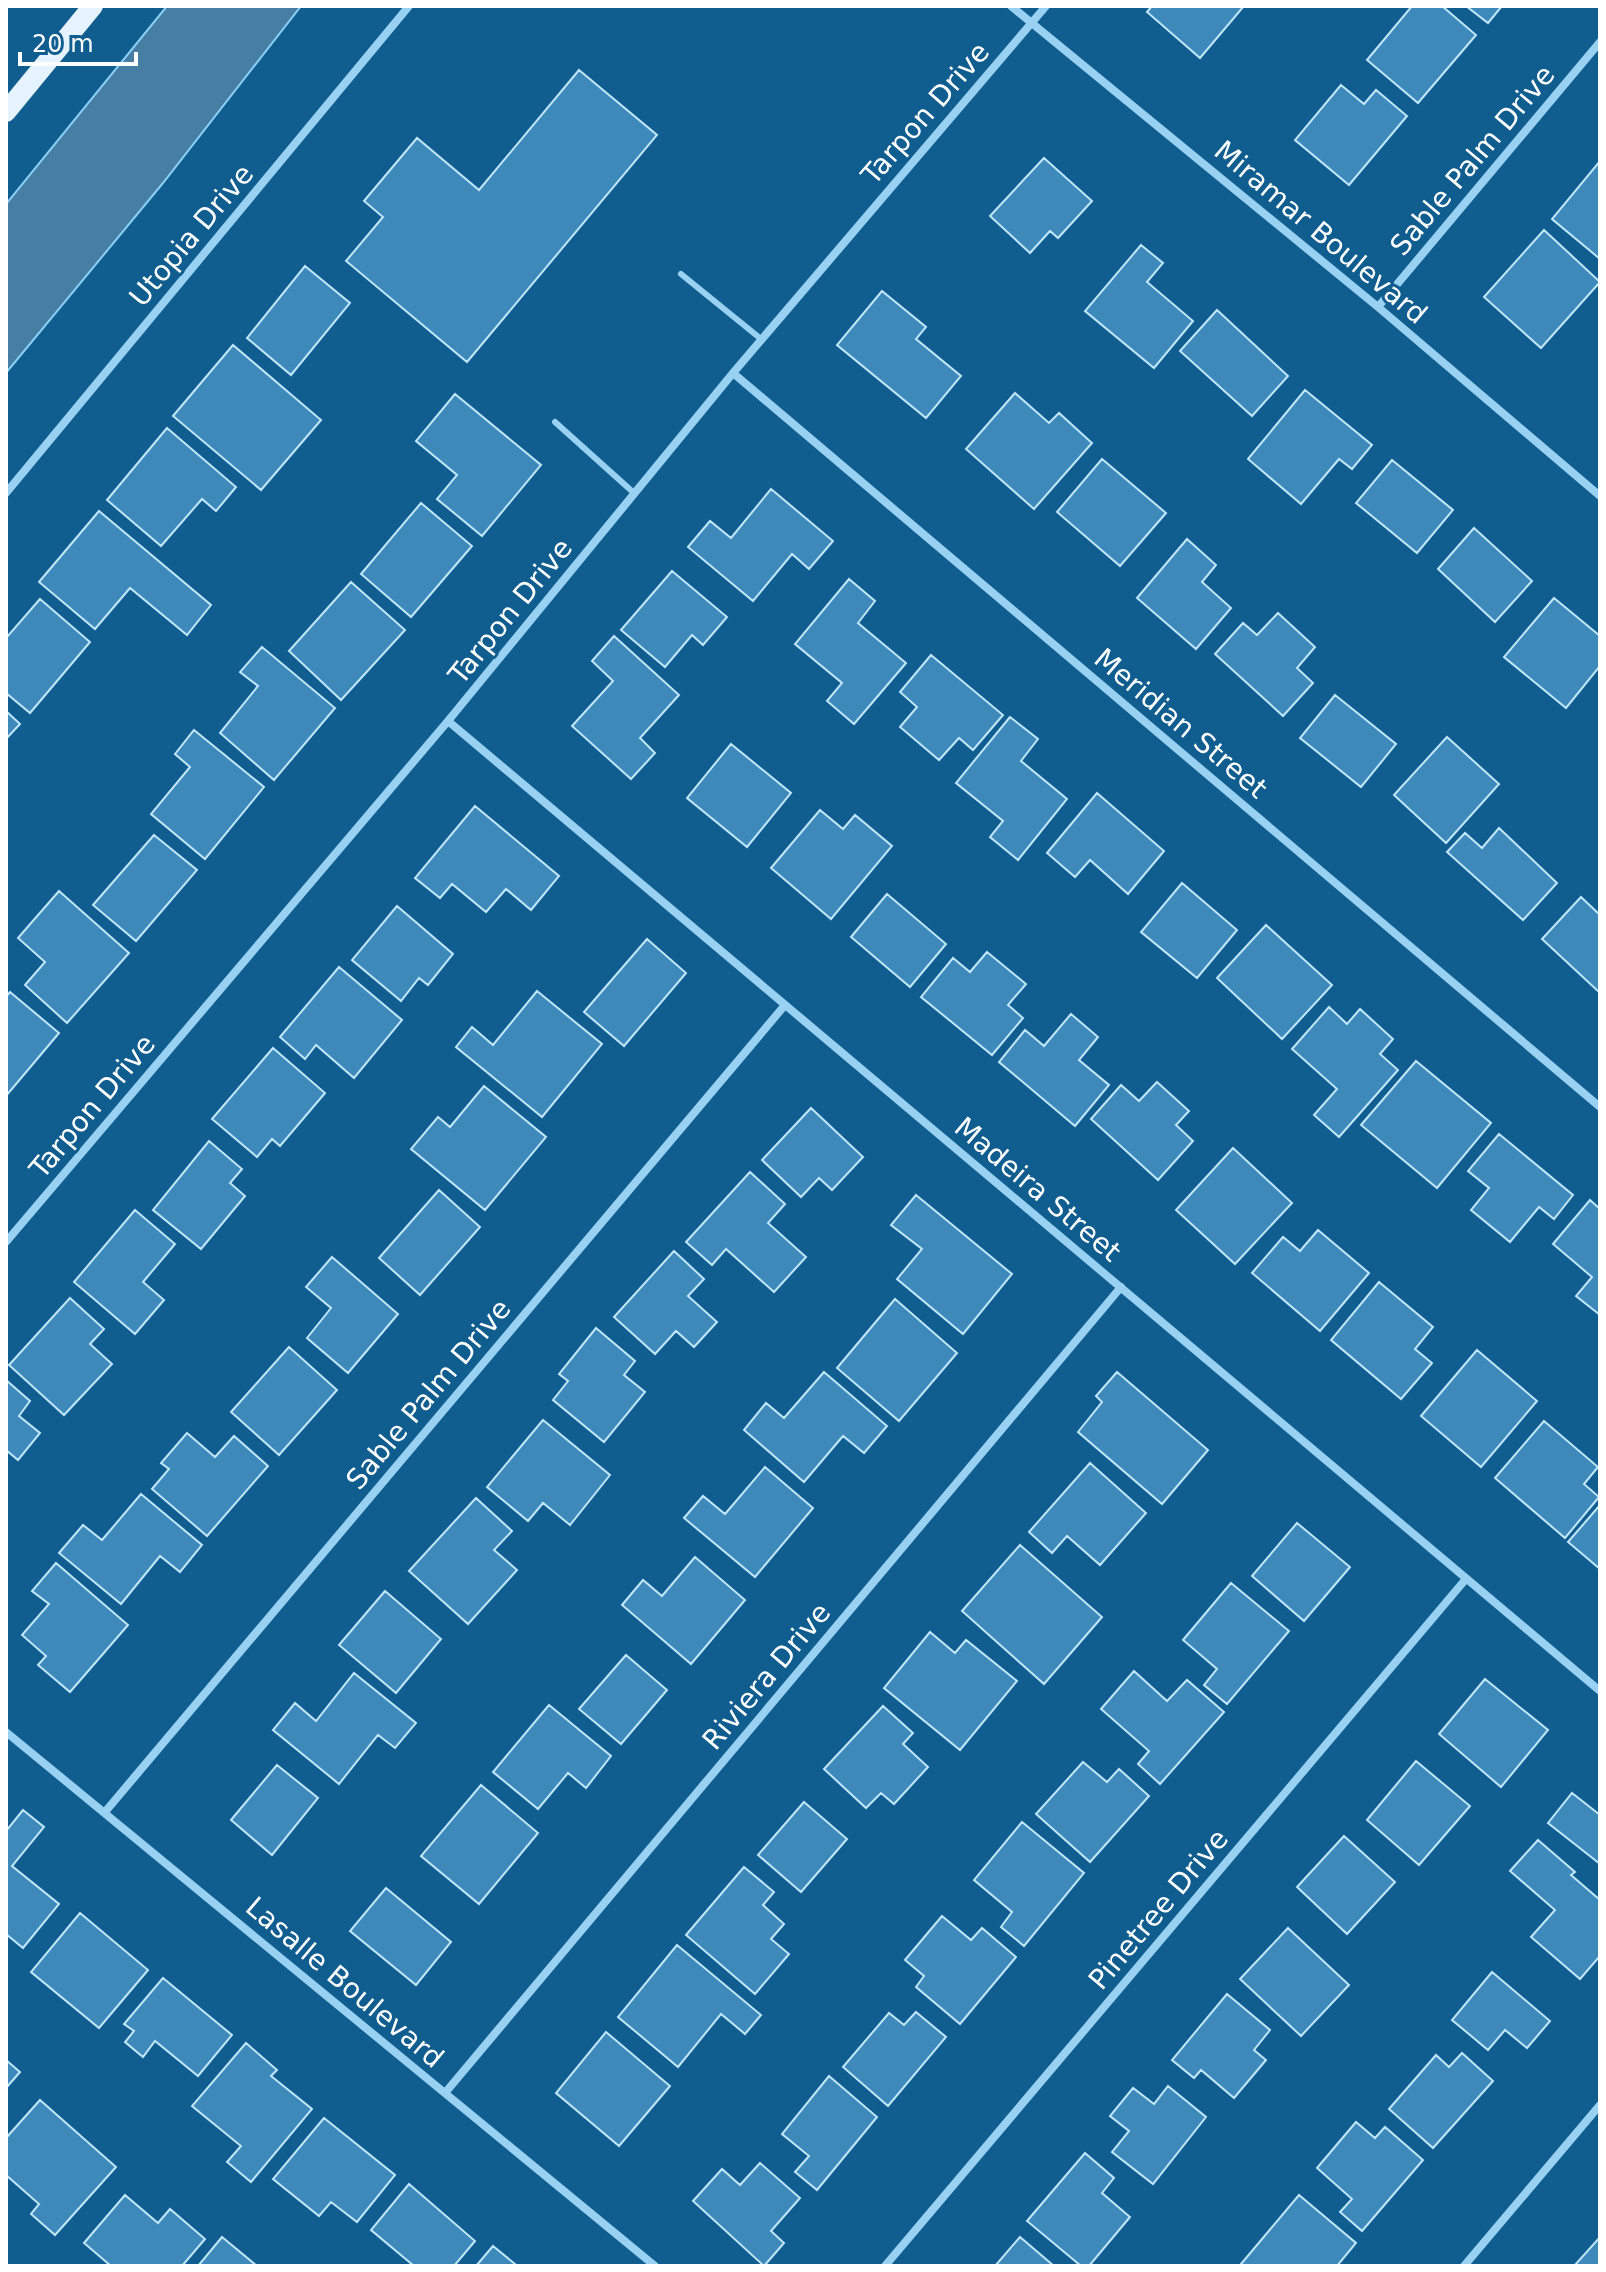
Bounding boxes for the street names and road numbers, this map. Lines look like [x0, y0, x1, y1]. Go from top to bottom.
street label: Tarpon Drive [854, 36, 996, 192]
street label: Sable Palm Drive [1383, 59, 1562, 262]
street label: Miramar Boulevard [1208, 134, 1434, 331]
street label: Utopia Drive [123, 158, 260, 313]
street label: Tarpon Drive [441, 532, 579, 691]
street label: Meridian Street [1088, 642, 1274, 805]
street label: Tarpon Drive [22, 1028, 162, 1186]
street label: Madeira Street [948, 1110, 1127, 1268]
street label: Sable Palm Drive [339, 1293, 518, 1496]
street label: Riviera Drive [696, 1596, 837, 1756]
street label: Pinetree Drive [1082, 1823, 1235, 1996]
street label: Lasalle Boulevard [239, 1890, 450, 2075]

